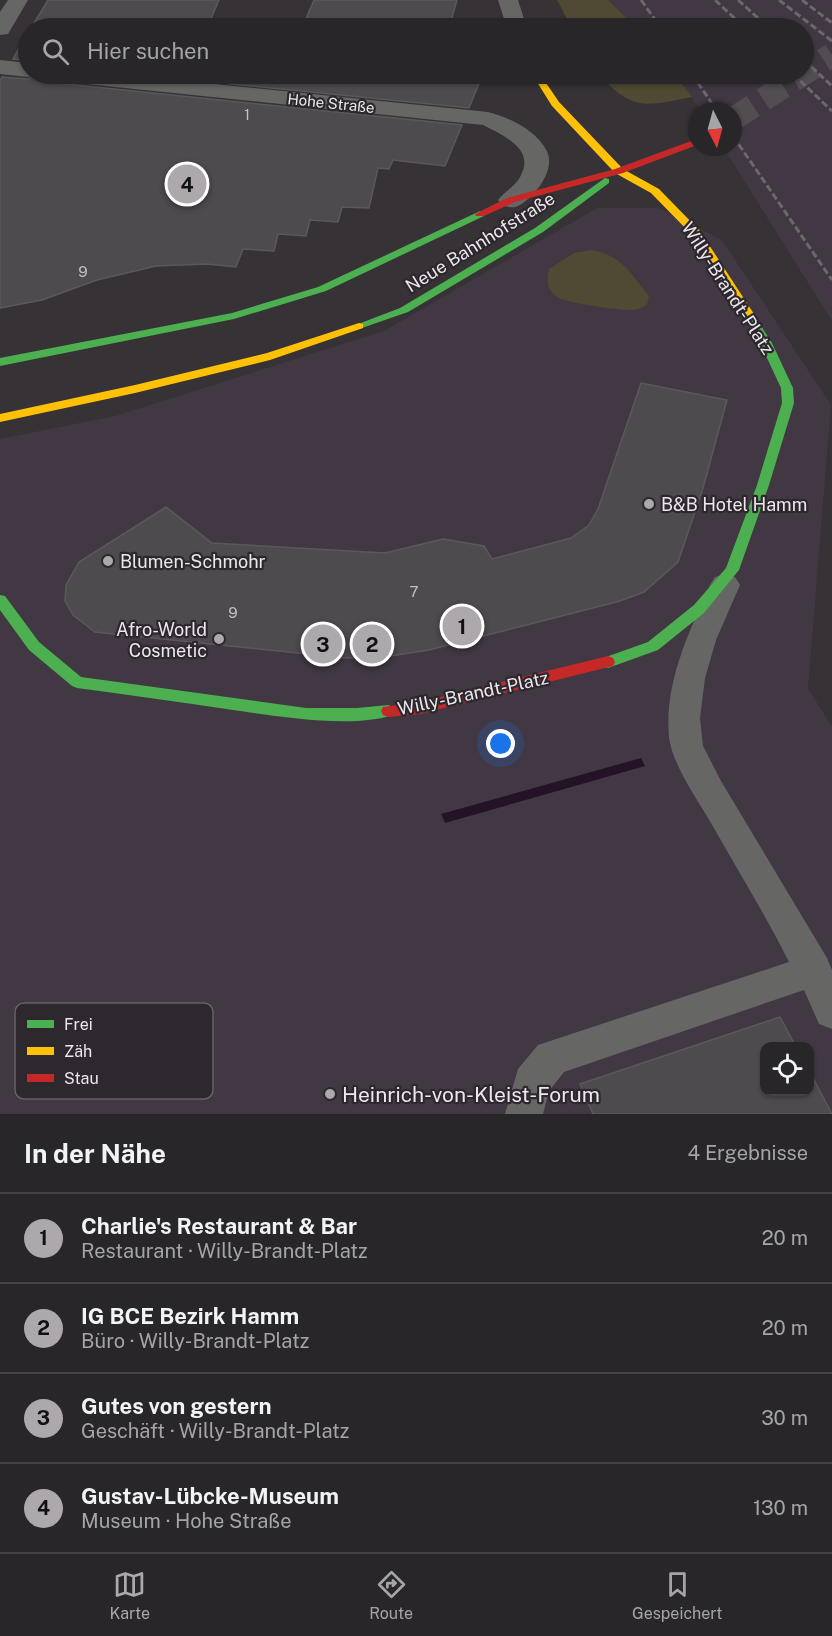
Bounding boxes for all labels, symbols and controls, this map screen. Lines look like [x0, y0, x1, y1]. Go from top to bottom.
search box [18, 18, 814, 84]
icon: search [39, 35, 72, 68]
text: Hier suchen [87, 38, 209, 64]
street label: Hohe Straße [287, 90, 375, 116]
north arrow [688, 102, 742, 156]
house number: 1 [244, 107, 250, 123]
pin: 4 [168, 162, 207, 207]
street label: Neue Bahnhofstraße [402, 188, 558, 296]
street label: Willy-Brandt-Platz [677, 218, 779, 358]
house number: 9 [78, 263, 88, 280]
place label: B&B Hotel Hamm [661, 494, 807, 515]
marker: B&B Hotel Hamm [642, 497, 656, 511]
place label: Blumen-Schmohr [120, 551, 266, 572]
marker: Blumen-Schmohr [101, 554, 115, 568]
house number: 7 [409, 583, 419, 600]
house number: 9 [228, 604, 238, 621]
pin: 1 [442, 604, 482, 648]
place label: Afro-World Cosmetic [116, 619, 207, 661]
pin: 3 [304, 622, 342, 666]
pin: 2 [352, 622, 392, 666]
marker: Afro-World Cosmetic [212, 632, 226, 646]
street label: Willy-Brandt-Platz [396, 667, 550, 719]
your location [486, 729, 515, 758]
legend [15, 1003, 213, 1099]
text: Frei [64, 1015, 93, 1034]
text: Zäh [64, 1042, 92, 1061]
map controls [760, 1042, 814, 1096]
button: locate [760, 1042, 814, 1096]
text: Stau [64, 1069, 99, 1088]
place label: Heinrich-von-Kleist-Forum [342, 1082, 600, 1107]
marker: Heinrich-von-Kleist-Forum [323, 1087, 337, 1101]
text: In der Nähe [24, 1138, 166, 1169]
text: 4 Ergebnisse [688, 1141, 808, 1165]
text: Charlie's Restaurant & Bar [81, 1213, 357, 1239]
text: 1 [39, 1226, 48, 1250]
text: 20 m [762, 1226, 808, 1250]
text: Restaurant · Willy-Brandt-Platz [81, 1239, 368, 1263]
text: IG BCE Bezirk Hamm [81, 1303, 299, 1329]
text: 2 [37, 1316, 50, 1340]
text: 20 m [762, 1316, 808, 1340]
text: Büro · Willy-Brandt-Platz [81, 1329, 309, 1353]
text: Gutes von gestern [81, 1393, 272, 1419]
text: 3 [37, 1406, 50, 1430]
text: 30 m [761, 1406, 808, 1430]
text: Geschäft · Willy-Brandt-Platz [81, 1419, 349, 1443]
text: Gustav-Lübcke-Museum [81, 1483, 339, 1509]
text: 4 [37, 1496, 50, 1520]
text: 130 m [753, 1496, 808, 1520]
text: Museum · Hohe Straße [81, 1509, 291, 1533]
tab: Karte [109, 1568, 150, 1623]
tab: Route [369, 1568, 413, 1623]
tab: Gespeichert [632, 1568, 723, 1623]

